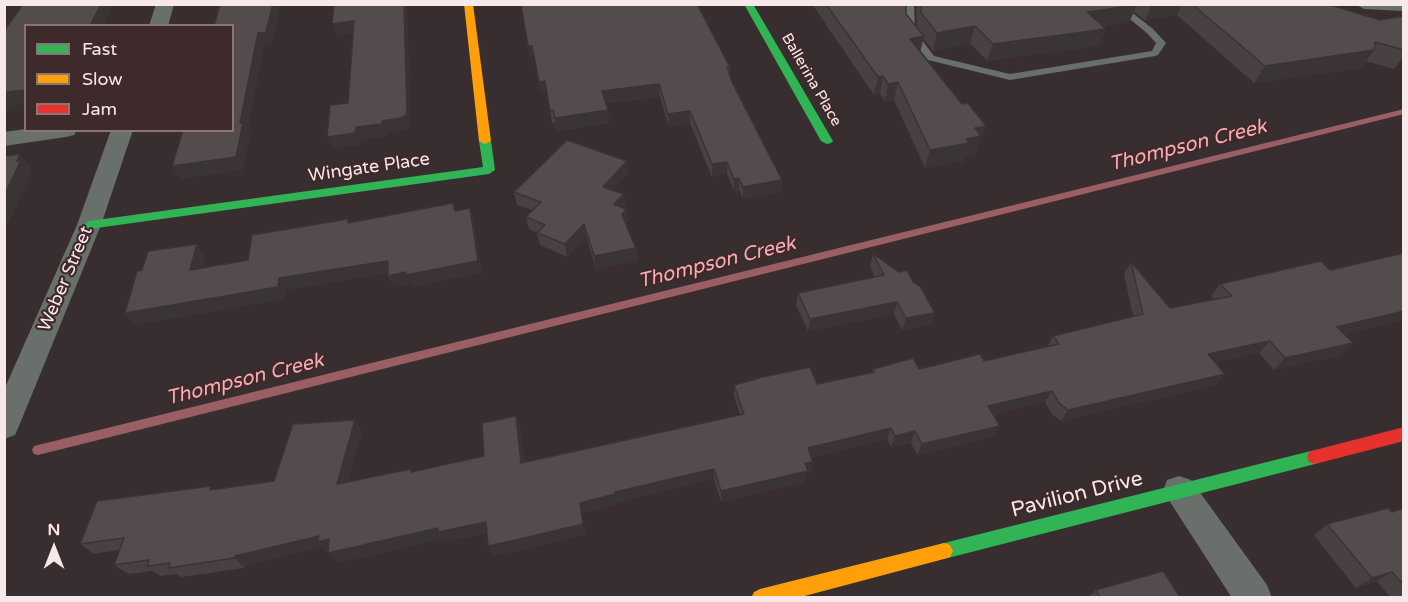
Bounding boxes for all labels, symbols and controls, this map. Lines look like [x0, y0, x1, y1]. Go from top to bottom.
legend [24, 24, 234, 132]
street label: Ballerina Place [777, 30, 845, 130]
text: Fast [82, 38, 117, 60]
text: Slow [82, 68, 123, 90]
text: Jam [82, 98, 117, 120]
water label: Thompson Creek [1107, 115, 1269, 177]
street label: Wingate Place [307, 149, 431, 187]
street label: Weber Street [34, 223, 98, 335]
water label: Thompson Creek [636, 232, 798, 294]
water label: Thompson Creek [164, 349, 326, 411]
street label: Pavilion Drive [1009, 466, 1145, 524]
north arrow [24, 518, 84, 578]
text: N [48, 520, 60, 540]

